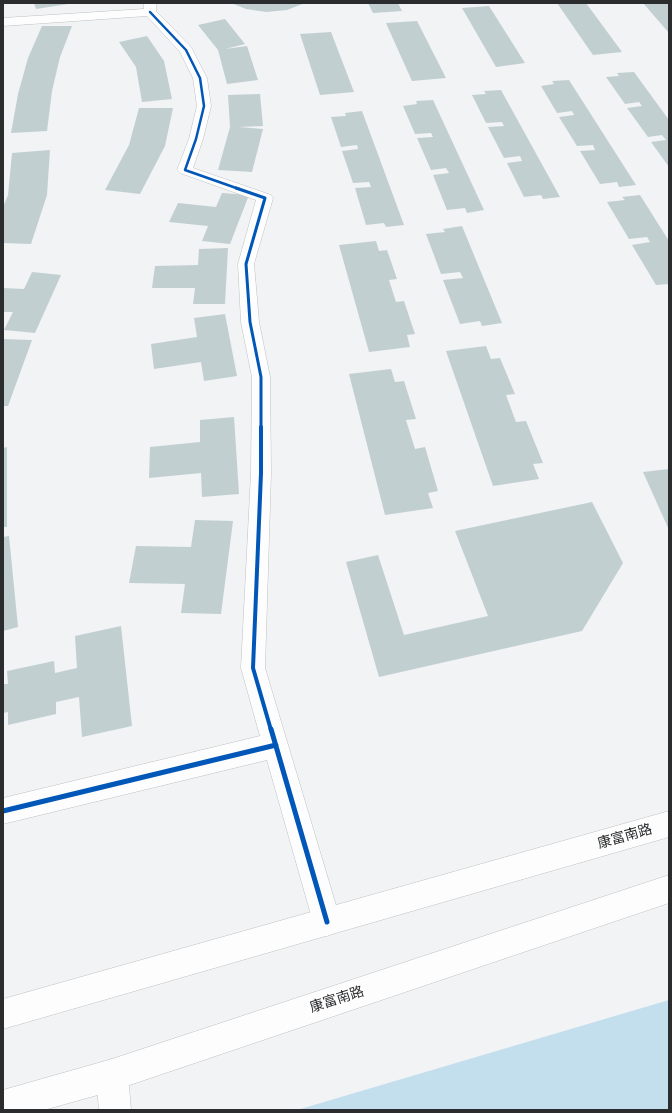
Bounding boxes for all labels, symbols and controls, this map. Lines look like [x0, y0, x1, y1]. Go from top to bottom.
street label: 康富南路 [596, 821, 654, 853]
street label: 康富南路 [308, 983, 366, 1017]

